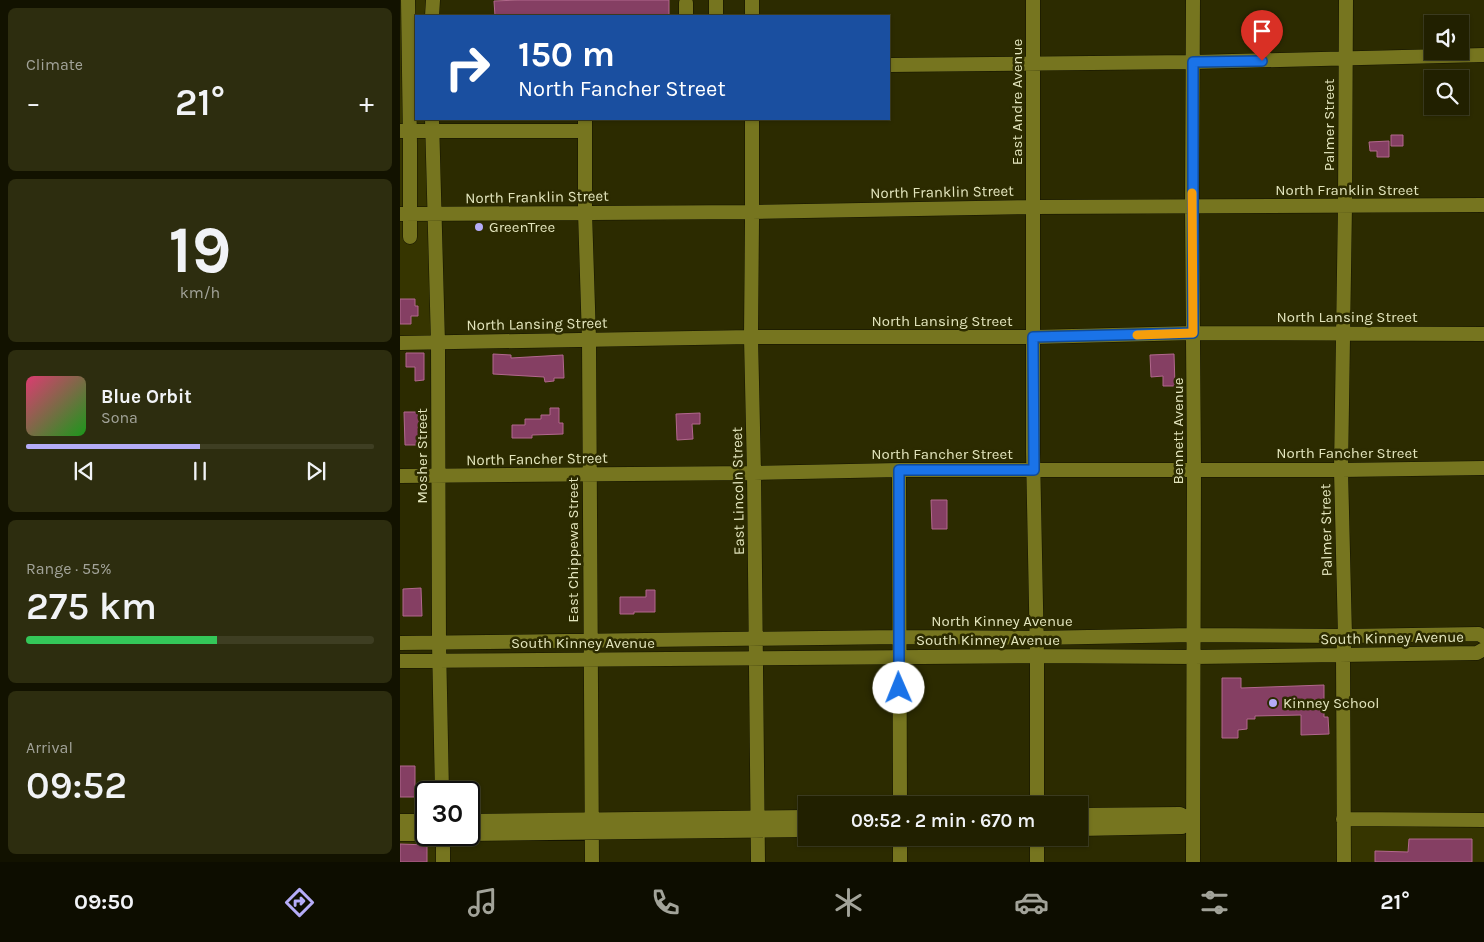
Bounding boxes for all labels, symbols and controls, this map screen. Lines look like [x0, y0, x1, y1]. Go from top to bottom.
pin [1241, 10, 1283, 61]
map controls [1424, 15, 1469, 115]
button: sound [1424, 15, 1469, 60]
icon: arrive [1248, 17, 1276, 45]
text: 150 m [518, 34, 615, 75]
icon: right [435, 35, 500, 100]
street label: East Andre Avenue [1008, 39, 1026, 165]
text: Climate [26, 55, 83, 74]
button: search [1424, 70, 1469, 115]
text: North Fancher Street [518, 76, 726, 102]
street label: Palmer Street [1320, 78, 1338, 171]
text: 21° [175, 80, 225, 125]
text: − [26, 86, 41, 119]
text: + [359, 86, 374, 119]
street label: North Franklin Street [1275, 181, 1419, 199]
street label: North Franklin Street [870, 182, 1014, 202]
street label: North Franklin Street [465, 187, 609, 207]
text: 19 [169, 212, 231, 288]
place label: GreenTree [489, 218, 555, 236]
marker: GreenTree [473, 221, 485, 233]
text: km/h [180, 283, 220, 302]
street label: North Lansing Street [1276, 308, 1418, 326]
street label: North Lansing Street [871, 312, 1013, 330]
street label: North Lansing Street [466, 314, 608, 334]
street label: Bennett Avenue [1169, 377, 1187, 485]
text: Blue Orbit [101, 386, 192, 408]
text: Sona [101, 408, 138, 427]
street label: Mosher Street [413, 408, 431, 504]
street label: East Lincoln Street [728, 426, 748, 555]
street label: North Fancher Street [1276, 444, 1418, 462]
street label: North Fancher Street [871, 445, 1013, 463]
street label: North Fancher Street [466, 449, 608, 469]
icon: previous [70, 457, 98, 485]
icon: pause [186, 457, 214, 485]
icon: next [302, 457, 330, 485]
street label: East Chippewa Street [564, 477, 582, 623]
street label: Palmer Street [1316, 483, 1336, 576]
text: Range · 55% [26, 559, 112, 578]
text: 275 km [26, 584, 157, 629]
street label: North Kinney Avenue [931, 612, 1073, 630]
street label: South Kinney Avenue [1320, 628, 1464, 648]
street label: South Kinney Avenue [916, 631, 1060, 649]
street label: South Kinney Avenue [511, 634, 655, 652]
position arrow [872, 661, 924, 713]
place label: Kinney School [1283, 694, 1379, 712]
marker: Kinney School [1267, 697, 1279, 709]
text: Arrival [26, 738, 73, 757]
text: 09:52 [26, 763, 127, 808]
speed limit sign: 30 [415, 781, 480, 846]
text: 09:52 · 2 min · 670 m [851, 810, 1035, 832]
icon: directions [282, 885, 317, 920]
icon: music [465, 885, 500, 920]
icon: phone [648, 885, 683, 920]
icon: climate [831, 885, 866, 920]
icon: car [1014, 885, 1049, 920]
icon: filters [1197, 885, 1232, 920]
text: 09:50 [74, 889, 134, 915]
text: 21° [1380, 889, 1410, 915]

